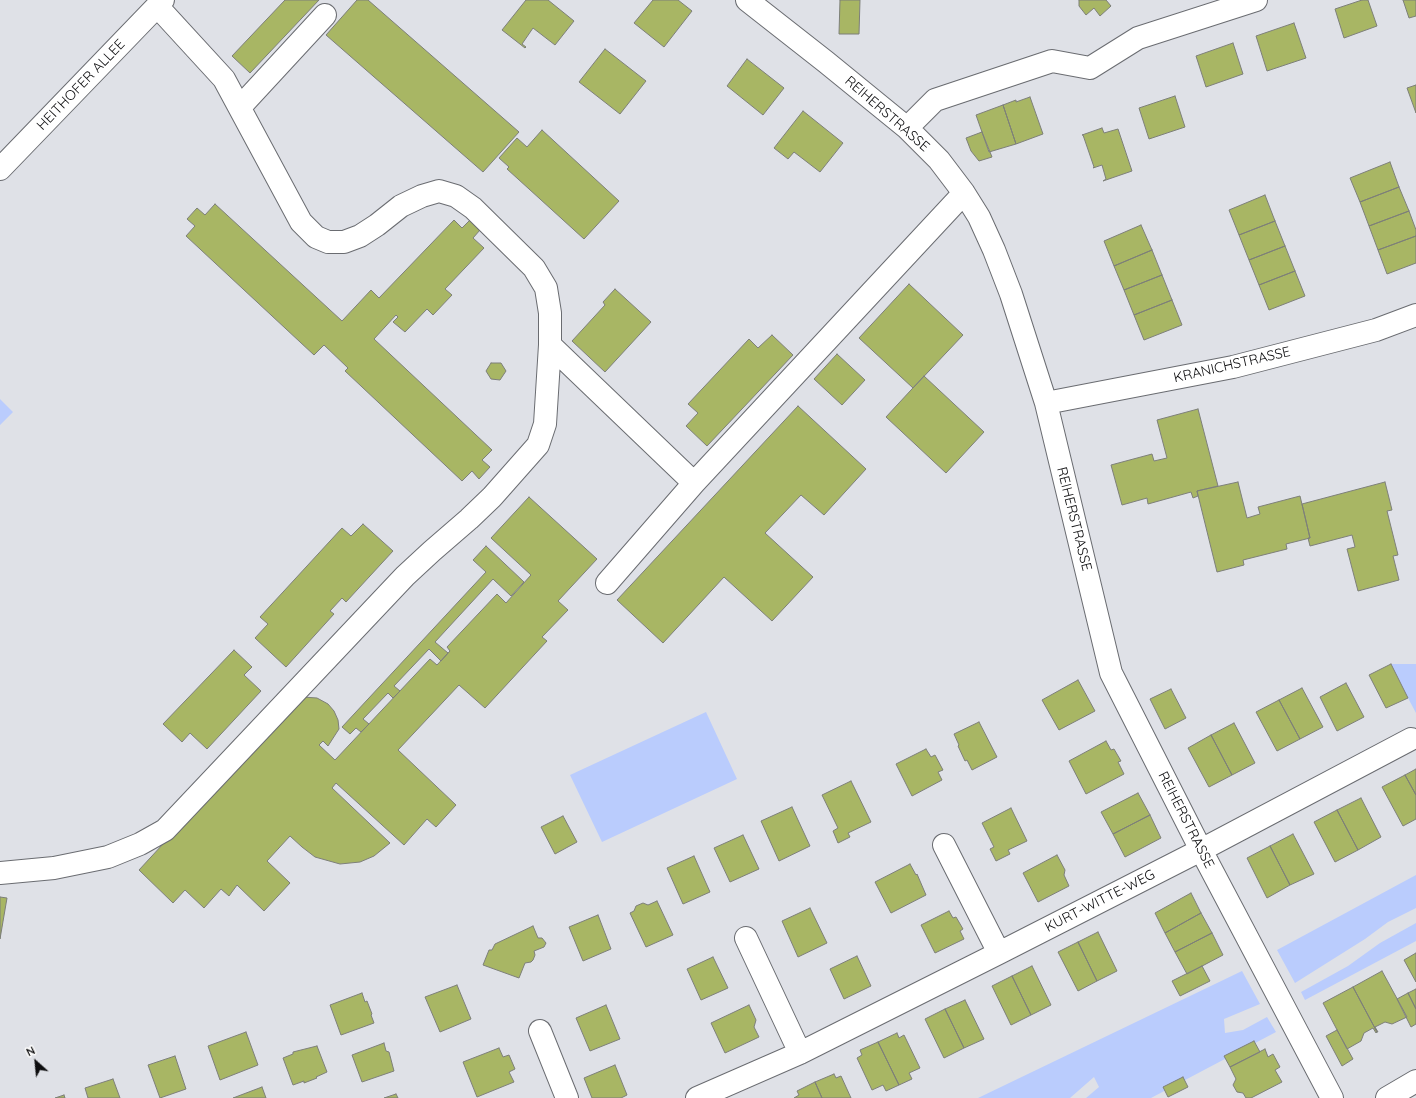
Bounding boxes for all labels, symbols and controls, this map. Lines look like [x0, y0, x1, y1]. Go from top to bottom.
street label: HEITHOFER ALLEE [33, 36, 129, 134]
street label: REIHERSTRASSE [841, 73, 933, 155]
street label: KRANICHSTRASSE [1172, 343, 1292, 387]
street label: REIHERSTRASSE [1053, 465, 1095, 573]
street label: REIHERSTRASSE [1154, 769, 1218, 871]
street label: KURT-WITTE-WEG [1042, 866, 1158, 936]
north arrow [16, 1042, 56, 1082]
text: N [24, 1043, 37, 1059]

